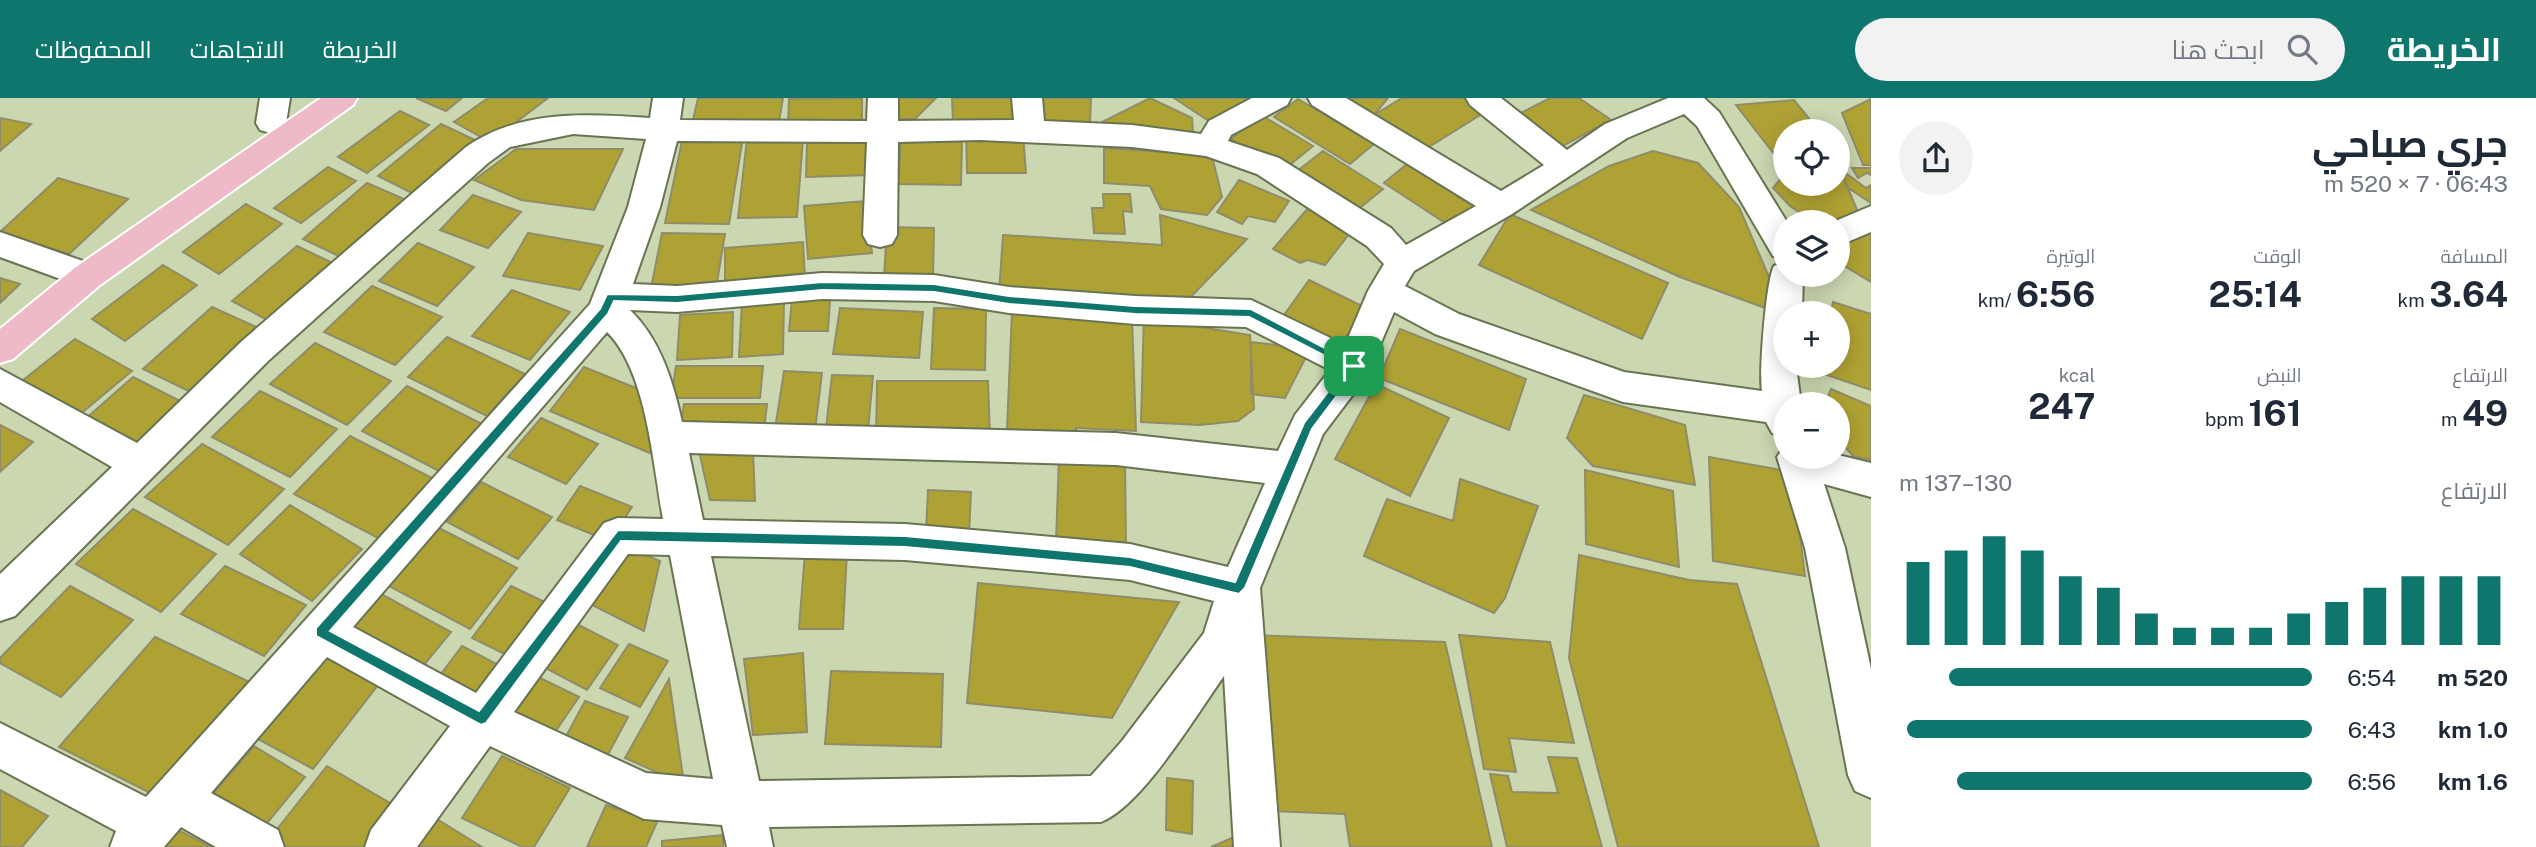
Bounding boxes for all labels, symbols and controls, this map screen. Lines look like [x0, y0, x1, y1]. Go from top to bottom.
search box [1855, 18, 2345, 81]
icon: search [2283, 30, 2321, 68]
text: الخريطة [2387, 30, 2501, 68]
text: ابحث هنا [2171, 34, 2265, 65]
text: المحفوظات [35, 35, 152, 63]
text: الاتجاهات [190, 35, 285, 63]
text: الخريطة [323, 35, 398, 63]
map controls [1773, 119, 1850, 469]
button: locate [1773, 119, 1850, 196]
button: share [1899, 121, 1973, 195]
text: جري صباحي [2312, 121, 2508, 166]
text: 06:43 · 7 × 520 m [2324, 170, 2508, 197]
button: layers [1773, 210, 1850, 287]
text: الوتيرة [2047, 245, 2095, 267]
text: الوقت [2253, 245, 2302, 267]
text: المسافة [2440, 245, 2508, 267]
text: 6:56 [2016, 274, 2095, 315]
text: 25:14 [2208, 274, 2302, 315]
text: 3.64 [2429, 274, 2508, 315]
text: /km [1978, 289, 2016, 311]
text: km [2398, 289, 2429, 311]
button: + [1773, 301, 1850, 378]
pin [1324, 336, 1384, 396]
icon: arrive [1335, 347, 1373, 385]
text: kcal [2059, 364, 2095, 386]
text: النبض [2257, 364, 2302, 386]
text: الارتفاع [2452, 364, 2508, 386]
text: 247 [2028, 386, 2095, 427]
button: − [1773, 392, 1850, 469]
text: 161 [2249, 393, 2302, 434]
text: 49 [2462, 393, 2508, 434]
text: bpm [2205, 408, 2249, 430]
text: m [2441, 408, 2462, 430]
text: 130–137 m [1899, 469, 2012, 496]
text: الارتفاع [2441, 477, 2508, 504]
text: 6:54 [2347, 664, 2396, 691]
text: 520 m [2437, 664, 2508, 691]
text: 6:43 [2348, 716, 2396, 743]
text: 1.0 km [2438, 716, 2508, 743]
text: 6:56 [2347, 768, 2396, 795]
text: 1.6 km [2438, 768, 2508, 795]

